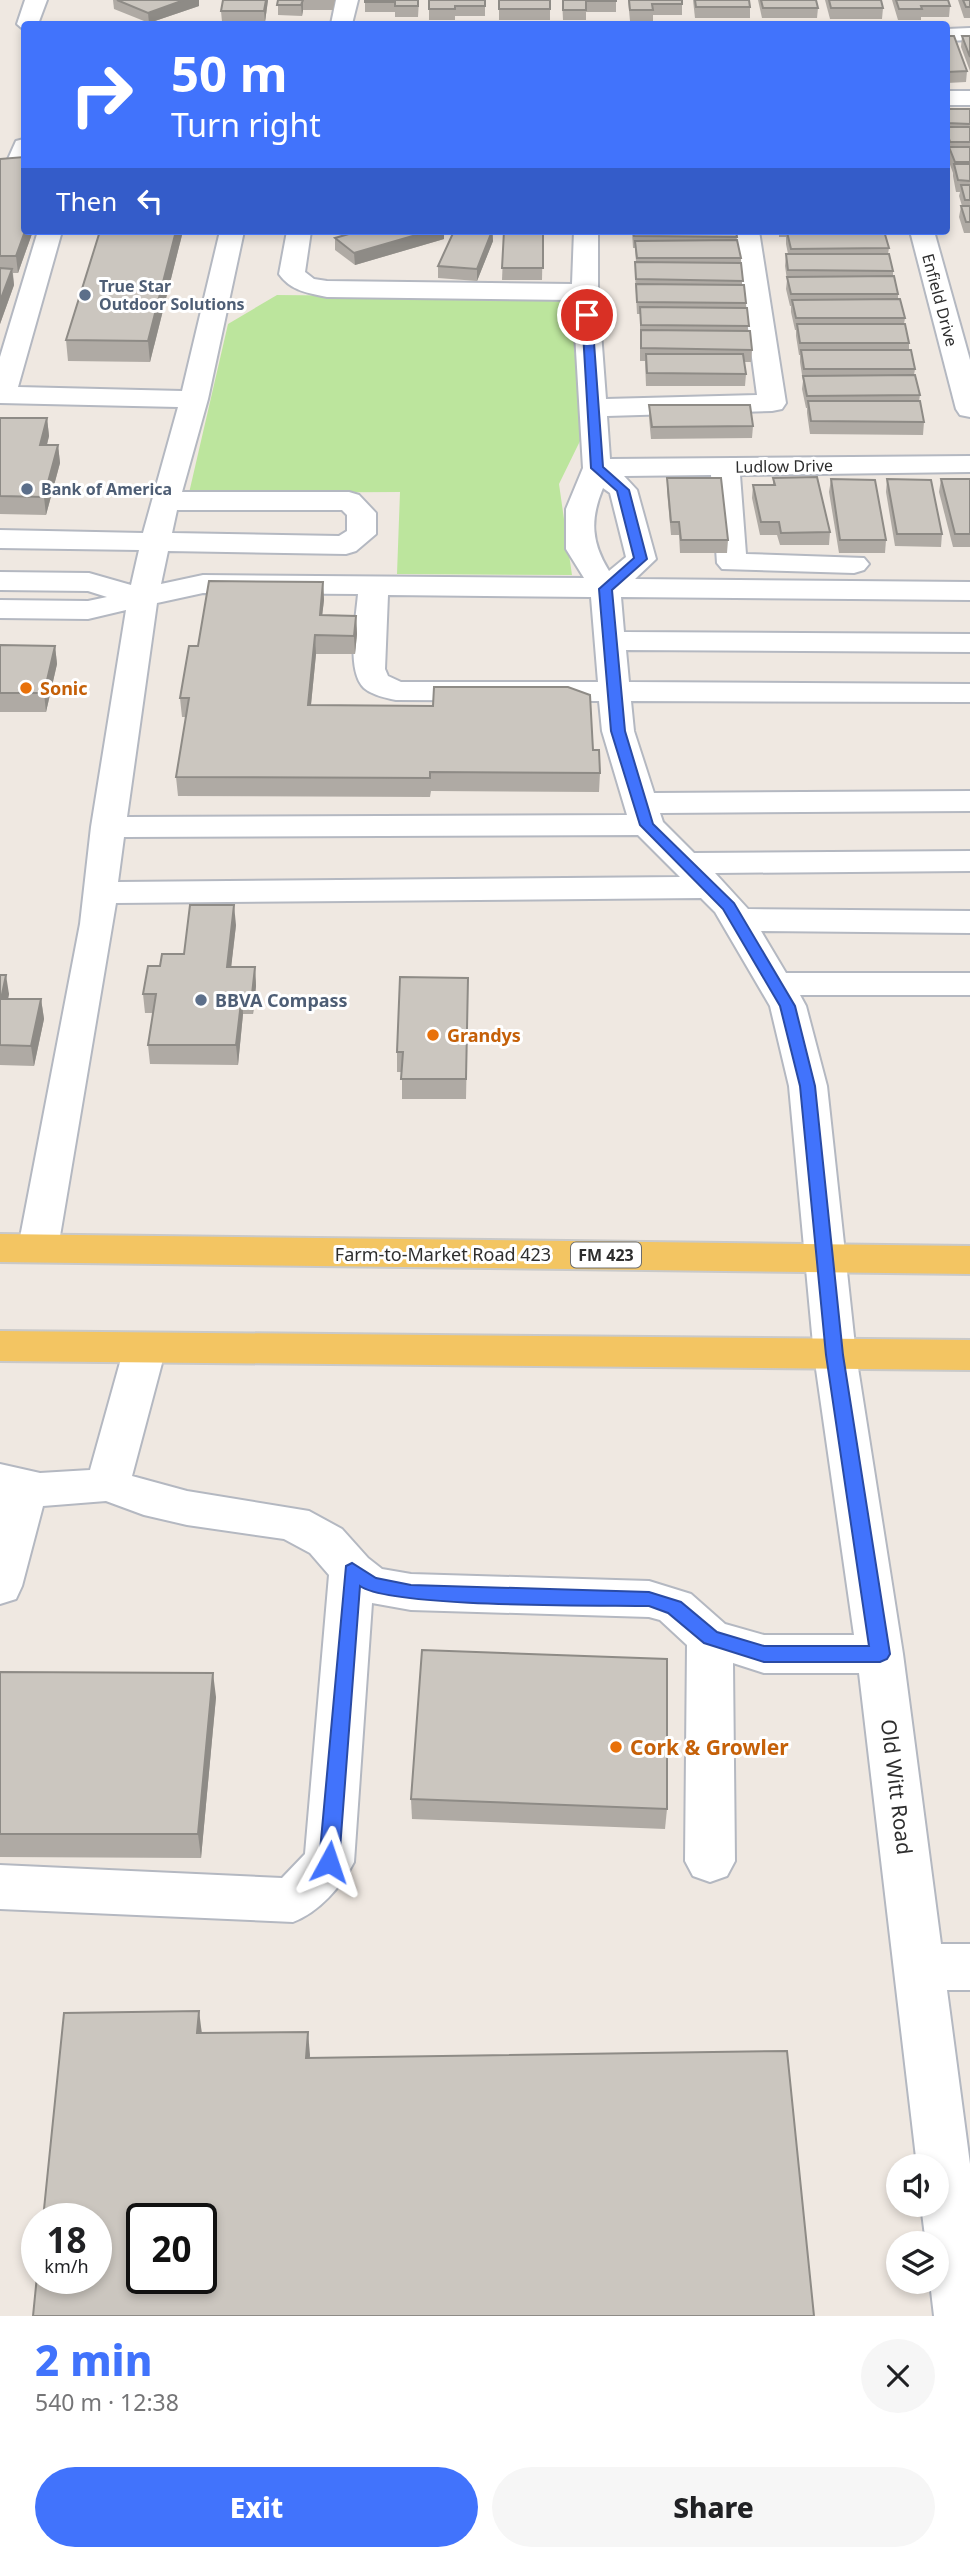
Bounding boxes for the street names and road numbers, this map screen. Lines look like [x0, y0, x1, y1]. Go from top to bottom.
street label: Enfield Drive [917, 251, 963, 349]
street label: Ludlow Drive [735, 454, 833, 478]
street label: Farm-to-Market Road 423 [335, 1242, 551, 1266]
road number: FM 423 [571, 1242, 641, 1268]
street label: Old Witt Road [875, 1718, 919, 1856]

